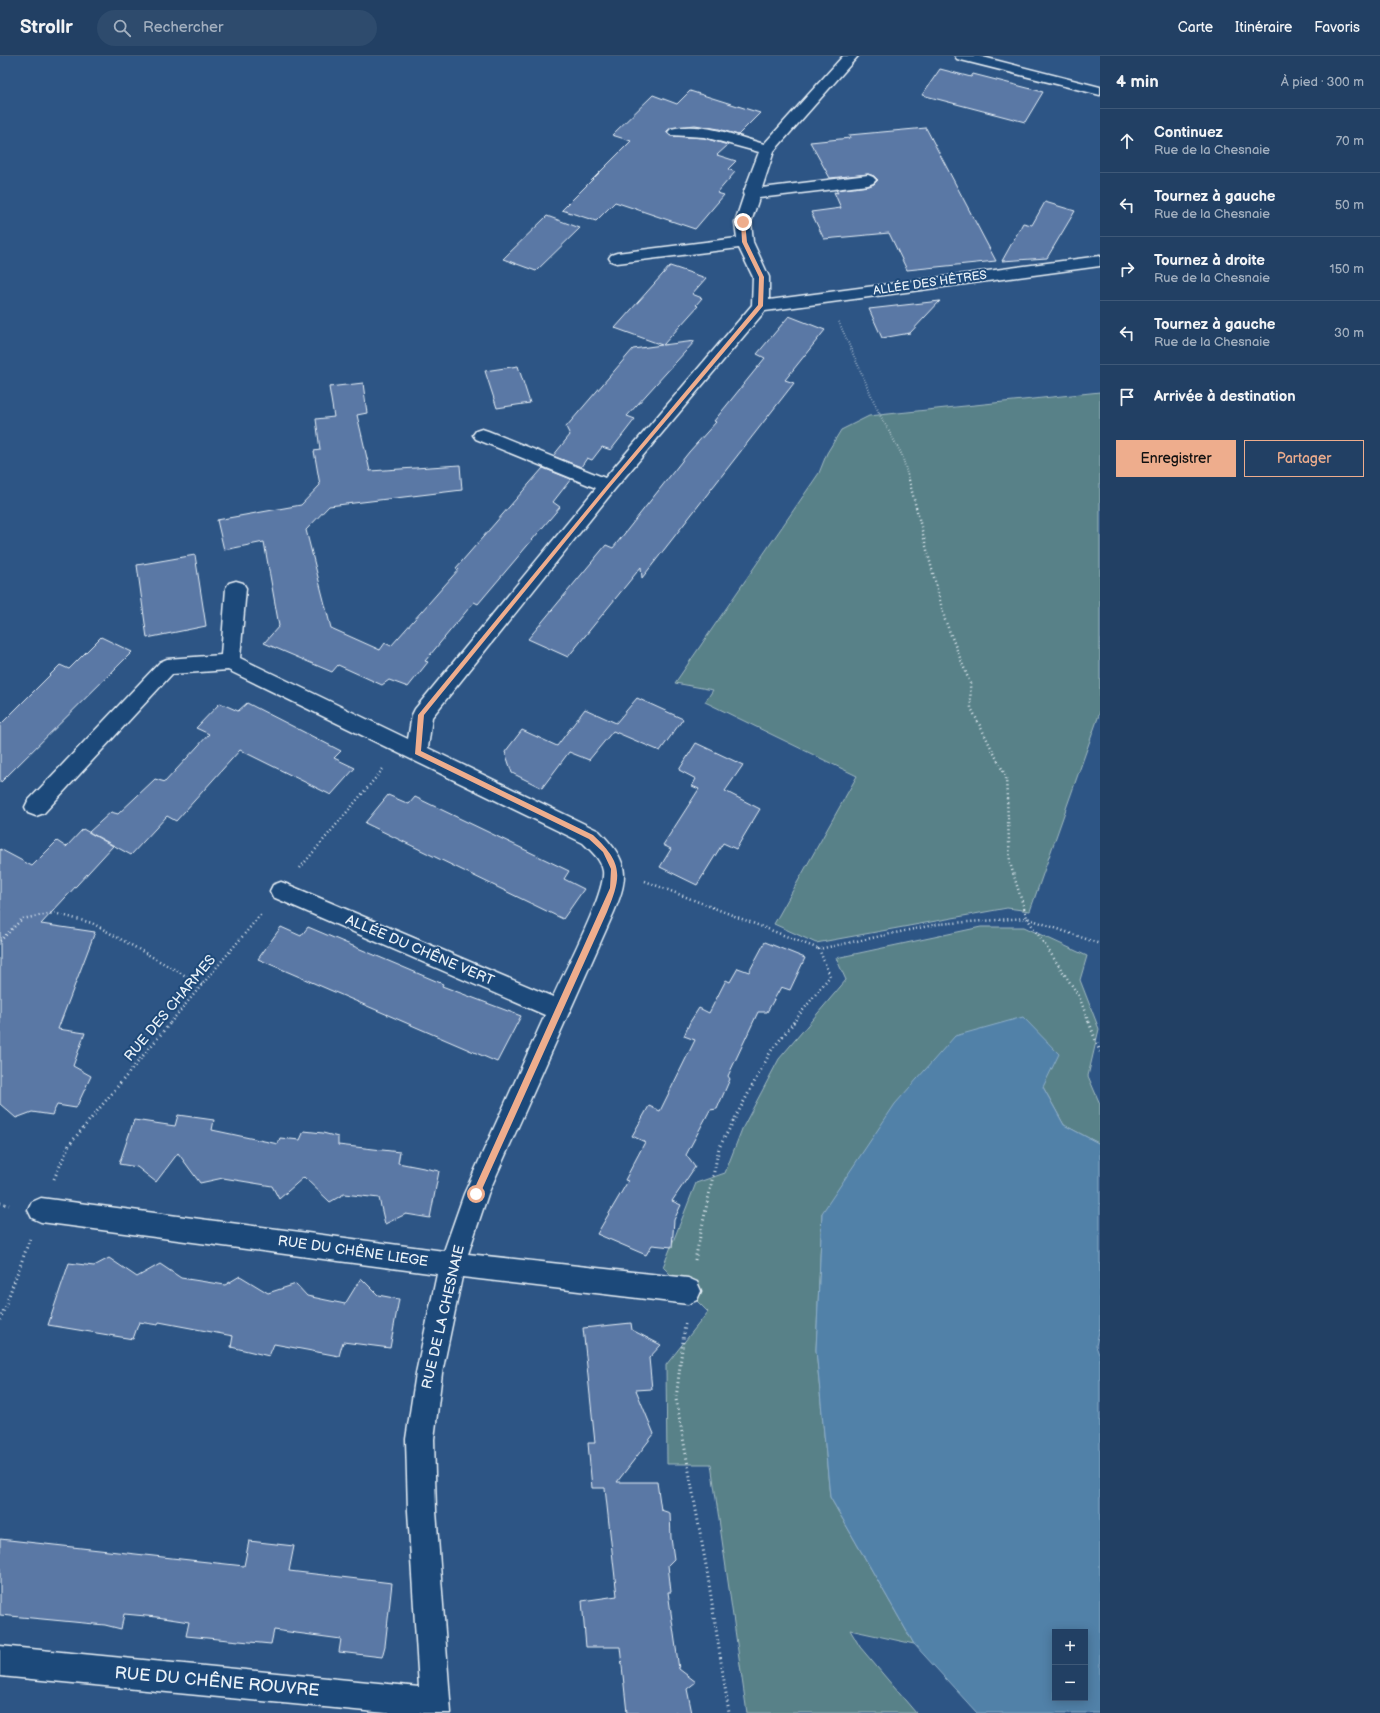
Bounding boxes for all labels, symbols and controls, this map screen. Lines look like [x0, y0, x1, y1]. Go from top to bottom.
search box [97, 10, 377, 46]
text: Strollr [20, 16, 73, 39]
icon: search [111, 17, 133, 39]
text: Rechercher [143, 18, 223, 37]
text: Carte [1178, 19, 1213, 36]
text: Itinéraire [1235, 19, 1292, 36]
text: Favoris [1314, 19, 1360, 36]
text: 4 min [1116, 72, 1159, 92]
text: À pied · 300 m [1281, 74, 1364, 90]
text: Continuez [1154, 123, 1223, 142]
icon: ahead [1116, 130, 1138, 152]
text: 70 m [1336, 133, 1364, 149]
text: Rue de la Chesnaie [1154, 142, 1270, 158]
text: Tournez à gauche [1154, 187, 1275, 206]
icon: left [1116, 194, 1138, 216]
text: 50 m [1335, 197, 1364, 213]
text: Rue de la Chesnaie [1154, 206, 1270, 222]
route end [734, 213, 752, 231]
text: Tournez à droite [1154, 251, 1265, 270]
icon: right [1116, 258, 1138, 280]
text: 150 m [1330, 261, 1364, 277]
street label: ALLÉE DES HÊTRES [872, 266, 988, 298]
text: Rue de la Chesnaie [1154, 270, 1270, 286]
text: Tournez à gauche [1154, 315, 1275, 334]
icon: left [1116, 322, 1138, 344]
text: 30 m [1334, 325, 1364, 341]
text: Rue de la Chesnaie [1154, 334, 1270, 350]
icon: arrive [1116, 386, 1138, 408]
text: Arrivée à destination [1154, 387, 1296, 406]
button: Enregistrer [1116, 440, 1236, 477]
button: Partager [1244, 440, 1364, 477]
street label: ALLÉE DU CHÊNE VERT [343, 910, 498, 989]
street label: RUE DES CHARMES [121, 951, 219, 1065]
route start [467, 1185, 485, 1203]
street label: RUE DU CHÊNE LIEGE [277, 1231, 429, 1270]
street label: RUE DE LA CHESNAIE [418, 1243, 468, 1391]
map controls [1052, 1629, 1088, 1701]
button: + [1052, 1629, 1088, 1665]
street label: RUE DU CHÊNE ROUVRE [114, 1662, 320, 1701]
button: − [1052, 1665, 1088, 1701]

